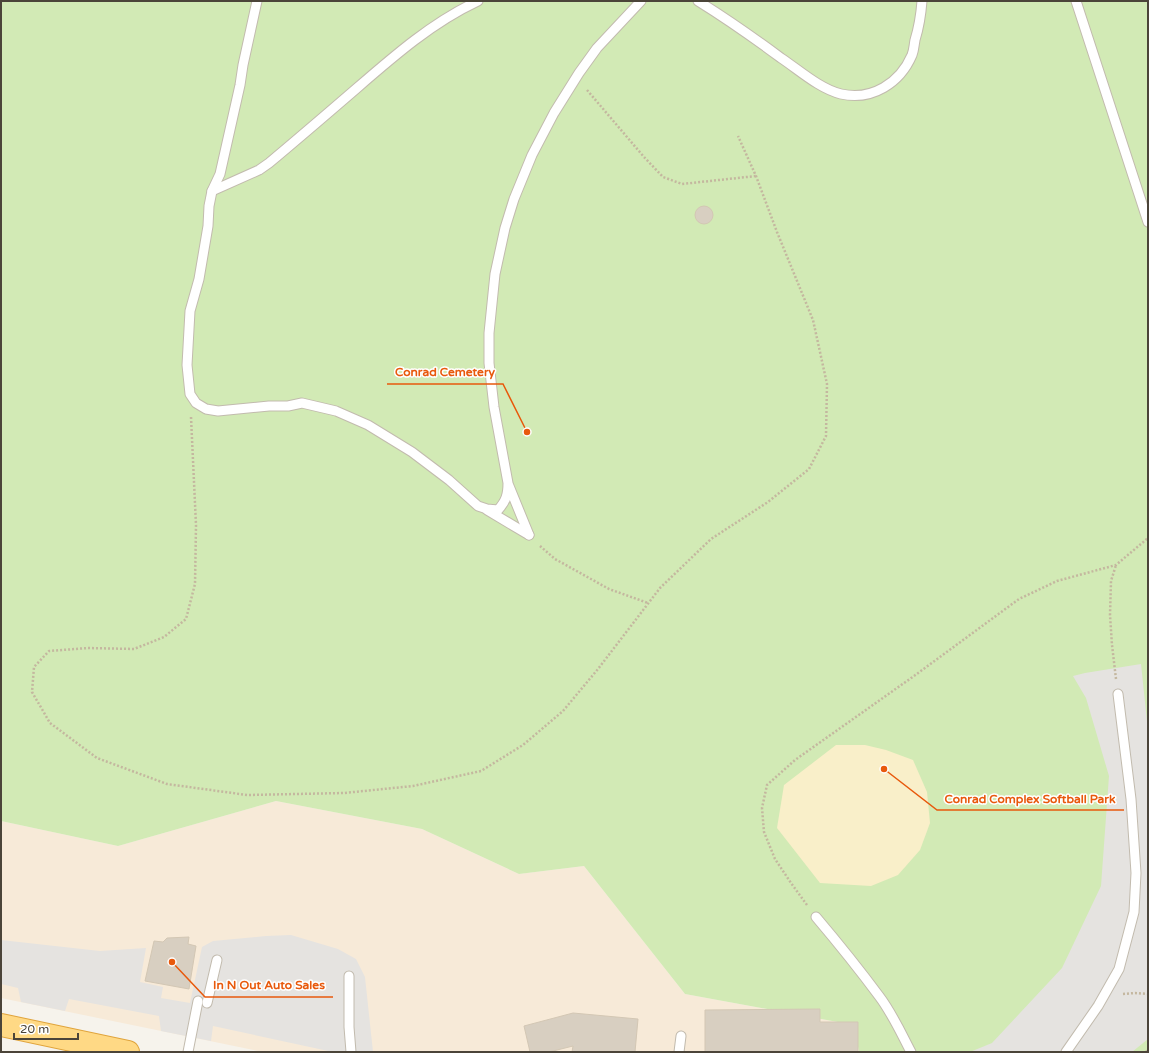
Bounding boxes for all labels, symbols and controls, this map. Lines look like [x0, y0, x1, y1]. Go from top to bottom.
callout: Conrad Cemetery [387, 360, 503, 384]
text: Conrad Cemetery [395, 365, 495, 380]
callout: Conrad Complex Softball Park [937, 786, 1124, 810]
text: Conrad Complex Softball Park [945, 792, 1116, 807]
callout: In N Out Auto Sales [205, 973, 333, 997]
text: In N Out Auto Sales [213, 978, 325, 992]
scale bar [14, 1015, 78, 1041]
text: 20 m [20, 1022, 49, 1036]

